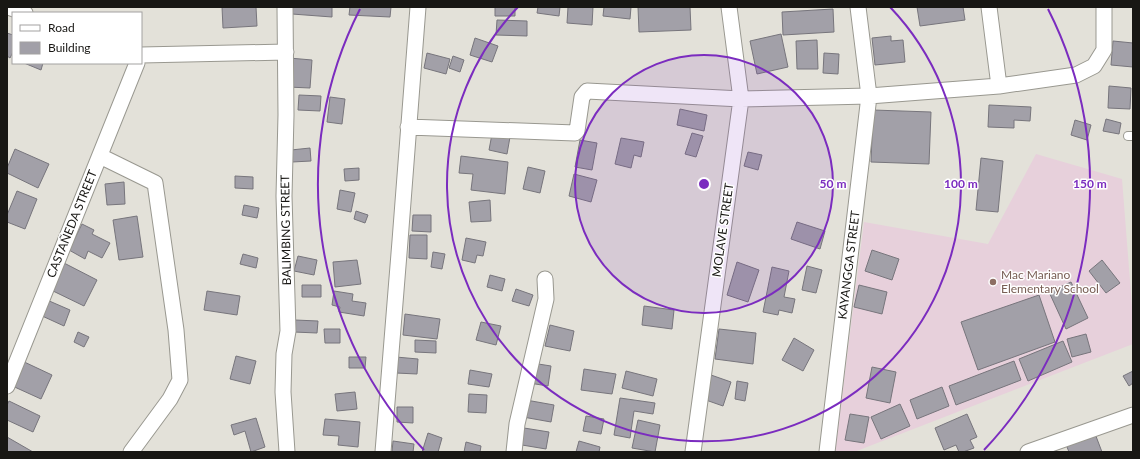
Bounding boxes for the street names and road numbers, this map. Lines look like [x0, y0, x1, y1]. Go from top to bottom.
street label: CASTAÑEDA STREET [43, 168, 100, 280]
street label: BALIMBING STREET [277, 175, 294, 285]
street label: MOLAVE STREET [708, 182, 737, 278]
street label: KAYANGGA STREET [834, 210, 863, 320]

